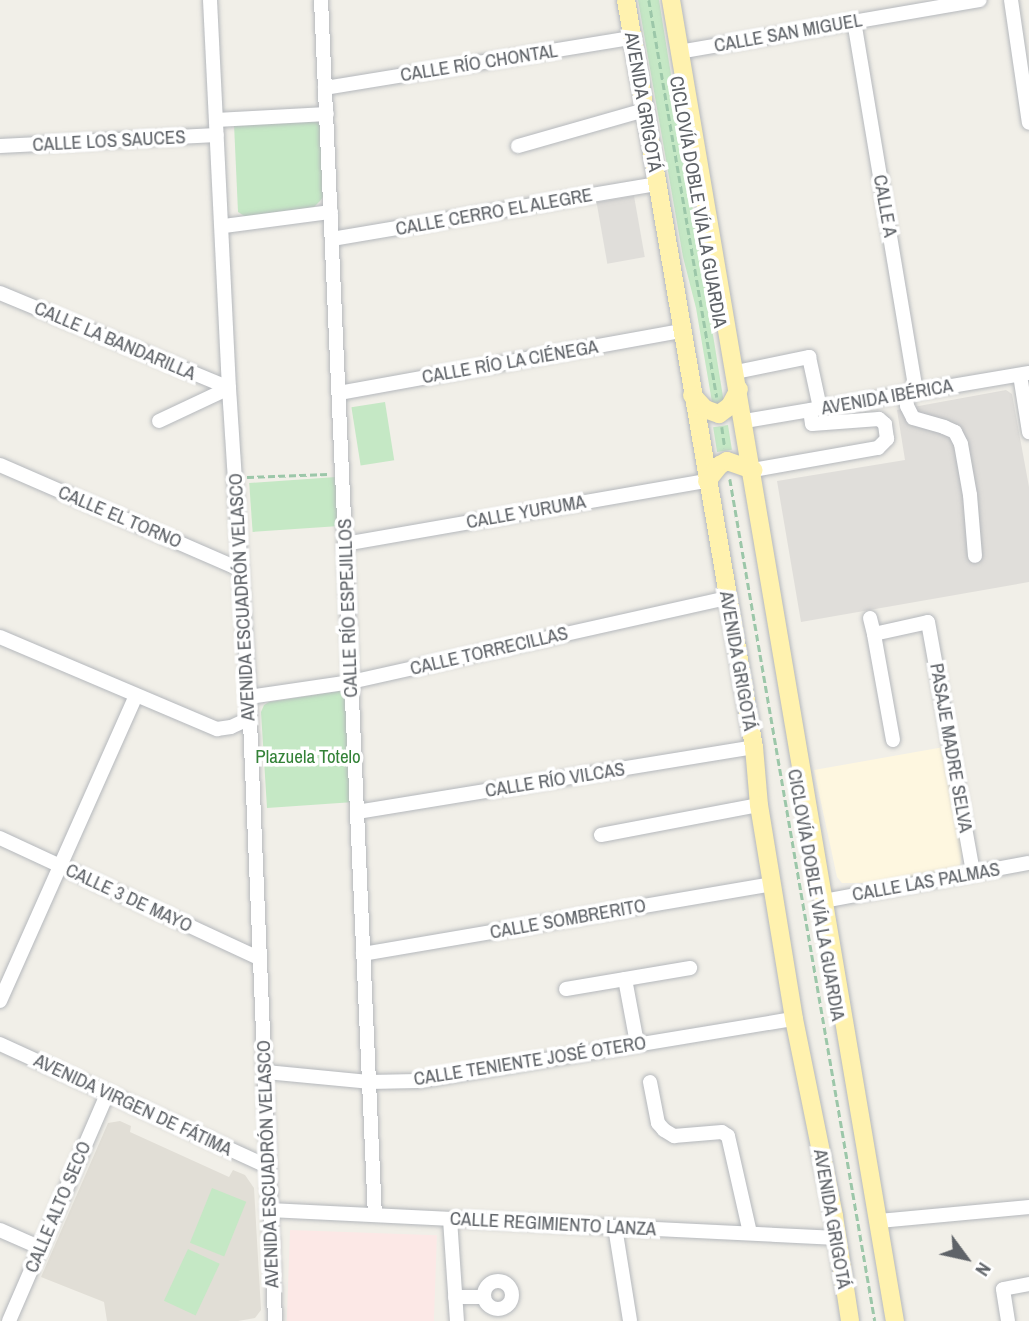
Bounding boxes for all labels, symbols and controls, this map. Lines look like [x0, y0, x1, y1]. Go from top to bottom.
street label: CALLE SAN MIGUEL [712, 9, 864, 57]
street label: AVENIDA GRIGOTÁ [619, 30, 667, 174]
street label: CALLE RÍO CHONTAL [399, 39, 559, 87]
street label: CICLOVÍA DOBLE VÍA LA GUARDIA [664, 73, 732, 331]
street label: CALLE LOS SAUCES [32, 126, 186, 156]
street label: CALLE A [868, 172, 902, 240]
street label: CALLE CERRO EL ALEGRE [393, 183, 595, 241]
street label: CALLE LA BANDARILLA [30, 297, 200, 385]
street label: CALLE RÍO LA CIÉNEGA [420, 335, 600, 389]
street label: AVENIDA IBÉRICA [819, 374, 955, 420]
street label: AVENIDA ESCUADRÓN VELASCO [224, 472, 260, 722]
street label: CALLE EL TORNO [54, 481, 186, 553]
street label: CALLE YURUMA [464, 490, 588, 534]
street label: CALLE RÍO ESPEJILLOS [333, 518, 363, 698]
street label: AVENIDA GRIGOTÁ [714, 589, 762, 733]
street label: CALLE TORRECILLAS [408, 622, 570, 680]
street label: PASAJE MADRE SELVA [925, 662, 977, 834]
park label: Plazuela Totelo [255, 746, 361, 768]
street label: CALLE RÍO VILCAS [484, 758, 626, 802]
street label: CICLOVÍA DOBLE VÍA LA GUARDIA [782, 766, 850, 1024]
street label: CALLE LAS PALMAS [850, 858, 1002, 906]
street label: CALLE 3 DE MAYO [62, 859, 196, 937]
street label: CALLE SOMBRERITO [488, 894, 648, 944]
street label: CALLE TENIENTE JOSÉ OTERO [412, 1031, 648, 1091]
street label: AVENIDA ESCUADRÓN VELASCO [252, 1039, 284, 1289]
street label: AVENIDA VIRGEN DE FÁTIMA [30, 1049, 236, 1161]
street label: CALLE ALTO SECO [20, 1137, 96, 1277]
street label: AVENIDA GRIGOTÁ [808, 1147, 856, 1291]
street label: CALLE REGIMIENTO LANZA [449, 1207, 657, 1241]
north arrow [931, 1223, 1001, 1293]
text: N [970, 1258, 998, 1281]

